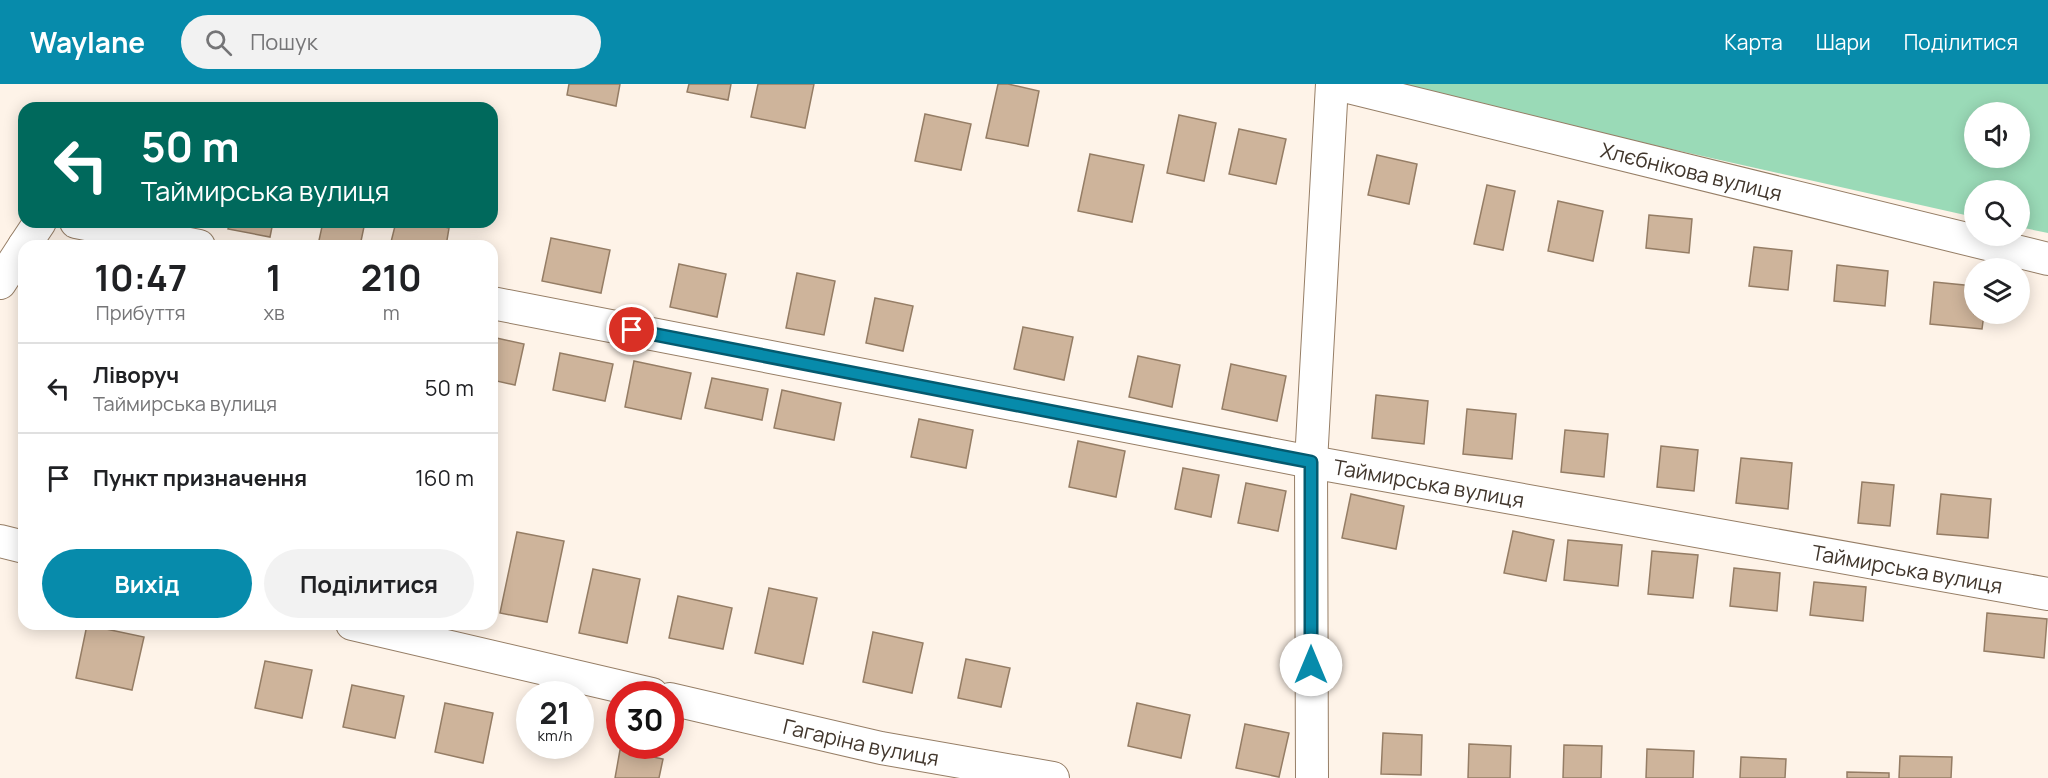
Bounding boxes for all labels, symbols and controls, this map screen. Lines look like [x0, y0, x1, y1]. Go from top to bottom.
search box [181, 15, 601, 69]
text: Waylane [30, 23, 145, 61]
icon: search [202, 26, 235, 59]
text: Пошук [250, 27, 318, 57]
text: Карта [1724, 28, 1783, 56]
text: Шари [1816, 28, 1871, 56]
text: Поділитися [1904, 28, 2018, 56]
map controls [1964, 102, 2030, 324]
button: sound [1964, 102, 2030, 168]
text: 50 m [141, 117, 239, 175]
icon: left [42, 126, 120, 204]
street label: Хлєбнікова вулиця [1598, 136, 1785, 207]
text: Таймирська вулиця [141, 172, 389, 209]
button: search [1964, 180, 2030, 246]
text: 10:47 [94, 253, 187, 302]
text: 1 [266, 253, 282, 302]
text: 210 [361, 253, 422, 302]
button: layers [1964, 258, 2030, 324]
text: Прибуття [96, 299, 186, 326]
text: хв [263, 299, 285, 326]
text: m [383, 299, 400, 326]
pin [606, 304, 657, 355]
icon: arrive [615, 313, 648, 346]
text: Ліворуч [93, 360, 179, 390]
icon: left [42, 372, 75, 405]
text: 50 m [425, 373, 474, 403]
text: Таймирська вулиця [93, 390, 277, 417]
street label: Таймирська вулиця [1331, 452, 1526, 514]
icon: arrive [42, 462, 75, 495]
text: Пункт призначення [93, 463, 307, 493]
text: 160 m [415, 463, 474, 493]
street label: Таймирська вулиця [1810, 538, 2005, 600]
button: Вихід [42, 549, 252, 618]
button: Поділитися [264, 549, 474, 618]
position arrow [1279, 633, 1343, 697]
speed limit sign: 30 [606, 681, 684, 759]
text: 21 [539, 692, 571, 733]
street label: Гагаріна вулиця [781, 712, 941, 772]
text: km/h [538, 725, 572, 746]

